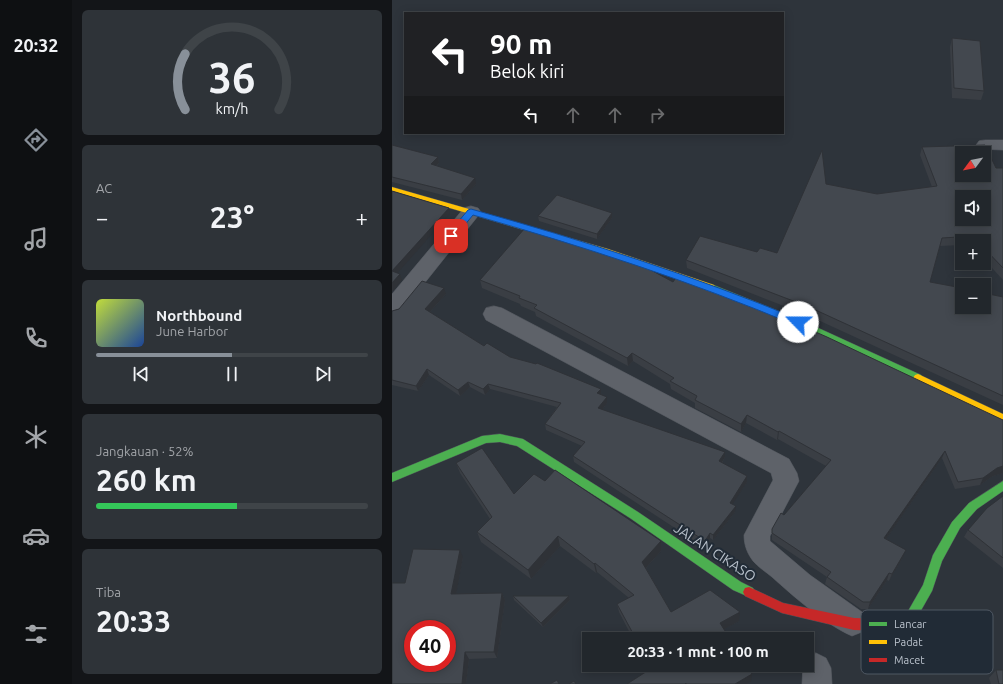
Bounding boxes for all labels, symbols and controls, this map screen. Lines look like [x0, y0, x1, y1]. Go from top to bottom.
icon: left [424, 28, 476, 80]
text: 90 m [490, 28, 552, 59]
text: 20:32 [13, 35, 59, 55]
text: 36 [209, 54, 255, 101]
text: Belok kiri [490, 61, 564, 81]
text: km/h [216, 101, 248, 117]
icon: left [520, 104, 542, 126]
icon: ahead [562, 104, 584, 126]
icon: ahead [604, 104, 626, 126]
icon: right [646, 104, 668, 126]
icon: directions [22, 126, 50, 154]
north arrow [955, 146, 991, 182]
map controls [955, 146, 991, 314]
text: AC [96, 181, 112, 195]
button: sound [955, 190, 991, 226]
text: 23° [210, 200, 254, 234]
text: − [96, 205, 108, 230]
text: + [356, 205, 368, 230]
pin [434, 219, 468, 253]
icon: music [22, 225, 50, 253]
icon: arrive [440, 225, 462, 247]
button: + [955, 234, 991, 270]
button: − [955, 278, 991, 314]
position arrow [777, 301, 819, 343]
text: Northbound [156, 307, 242, 324]
icon: phone [22, 324, 50, 352]
text: June Harbor [156, 324, 228, 338]
icon: previous [130, 363, 152, 385]
icon: pause [221, 363, 243, 385]
icon: next [312, 363, 334, 385]
icon: climate [22, 423, 50, 451]
text: Jangkauan · 52% [96, 444, 194, 458]
text: 260 km [96, 463, 197, 497]
street label: JALAN CIKASO [671, 520, 759, 585]
icon: car [22, 522, 50, 550]
text: Tiba [96, 585, 121, 599]
text: 20:33 [96, 604, 171, 638]
legend [861, 610, 993, 674]
text: Lancar [894, 618, 927, 630]
icon: filters [22, 620, 50, 648]
speed limit sign: 40 [404, 620, 456, 672]
text: Padat [894, 636, 923, 648]
text: 20:33 · 1 mnt · 100 m [627, 643, 769, 660]
text: Macet [894, 654, 925, 666]

